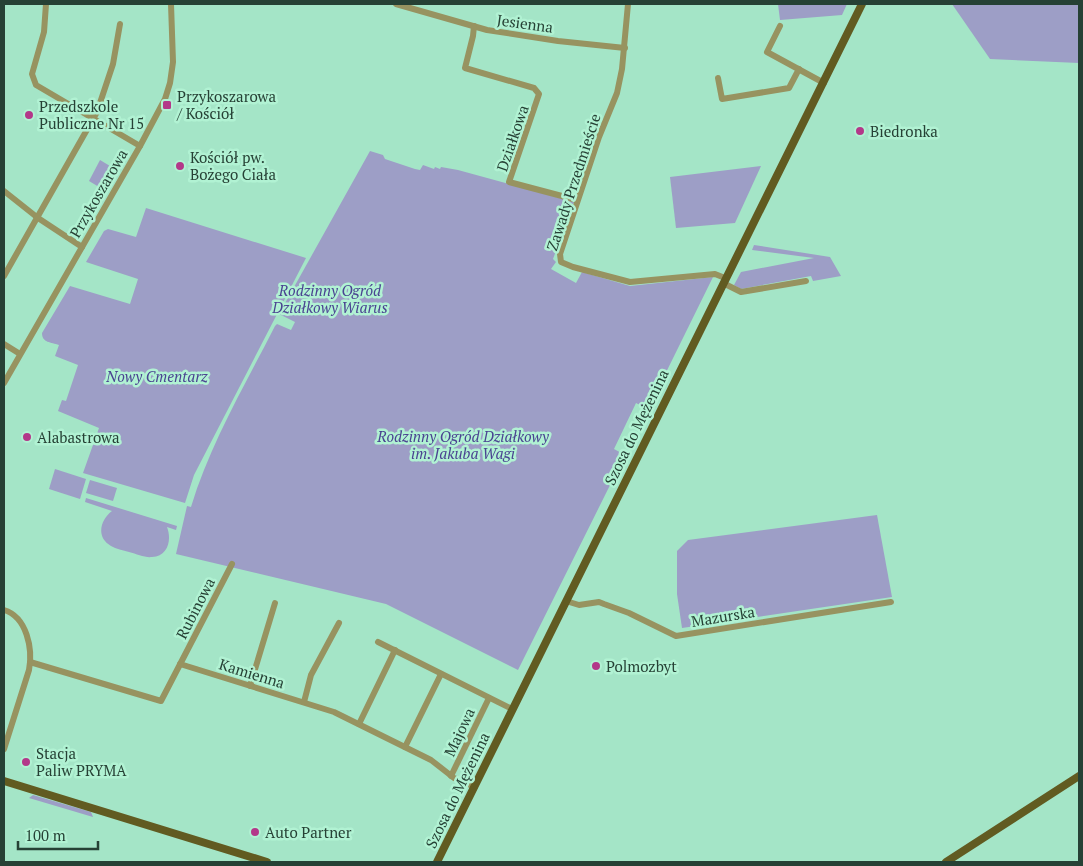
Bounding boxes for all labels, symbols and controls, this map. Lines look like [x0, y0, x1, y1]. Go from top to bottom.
street label: Jesienna [496, 9, 555, 37]
place label: Przykoszarowa / Kościół [176, 86, 276, 123]
place label: Przedszkole Publiczne Nr 15 [39, 96, 144, 133]
marker: Przykoszarowa / Kościół [161, 99, 173, 111]
street label: Działkowa [491, 102, 533, 174]
marker: Przedszkole Publiczne Nr 15 [23, 109, 35, 121]
street label: Zawady Przedmieście [541, 111, 605, 253]
place label: Biedronka [870, 121, 938, 141]
marker: Biedronka [854, 125, 866, 137]
street label: Przykoszarowa [65, 145, 132, 241]
place label: Kościół pw. Bożego Ciała [190, 147, 276, 184]
marker: Kościół pw. Bożego Ciała [174, 160, 186, 172]
park label: Rodzinny Ogród Działkowy Wiarus [271, 280, 388, 317]
street label: Szosa do Mężenina [599, 365, 673, 488]
park label: Nowy Cmentarz [105, 366, 208, 386]
park label: Rodzinny Ogród Działkowy im. Jakuba Wagi [376, 426, 550, 463]
place label: Alabastrowa [37, 427, 120, 447]
marker: Alabastrowa [21, 431, 33, 443]
street label: Rubinowa [171, 574, 219, 642]
street label: Mazurska [690, 601, 757, 631]
street label: Kamienna [217, 654, 288, 693]
place label: Polmozbyt [606, 656, 677, 676]
marker: Polmozbyt [590, 660, 602, 672]
street label: Majowa [439, 704, 479, 760]
street label: Szosa do Mężenina [420, 728, 494, 851]
place label: Stacja Paliw PRYMA [36, 743, 127, 780]
marker: Stacja Paliw PRYMA [20, 756, 32, 768]
scale bar [18, 818, 98, 850]
place label: Auto Partner [265, 822, 352, 842]
text: 100 m [25, 825, 66, 845]
marker: Auto Partner [249, 826, 261, 838]

